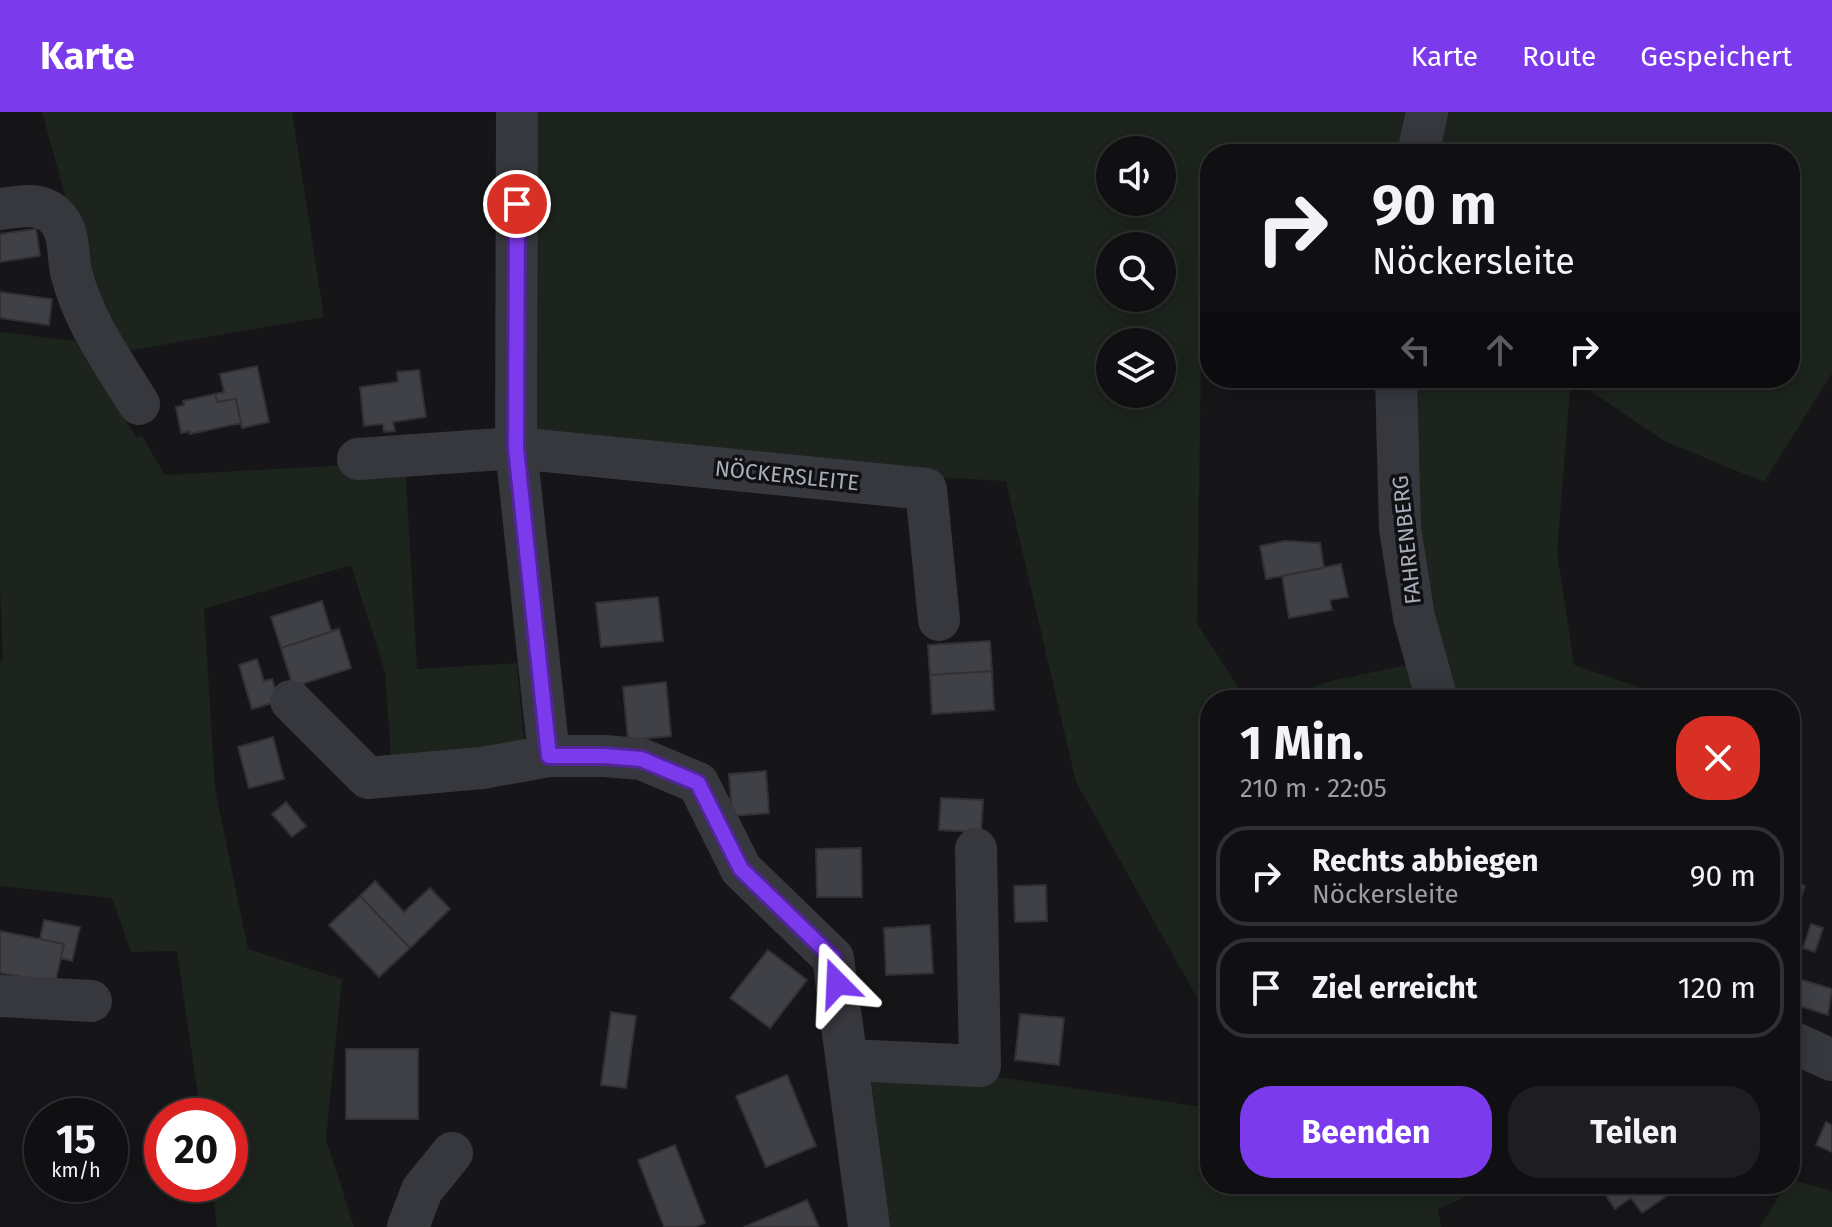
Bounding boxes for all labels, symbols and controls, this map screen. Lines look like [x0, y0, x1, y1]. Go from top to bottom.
text: Karte [40, 33, 135, 79]
text: Karte [1411, 40, 1478, 73]
text: Route [1522, 40, 1596, 73]
text: Gespeichert [1640, 40, 1792, 73]
map controls [1096, 136, 1176, 408]
button: sound [1096, 136, 1176, 216]
pin [483, 170, 551, 238]
text: 90 m [1372, 172, 1497, 239]
icon: right [1240, 176, 1344, 280]
icon: arrive [495, 182, 539, 226]
button: search [1096, 232, 1176, 312]
text: Nöckersleite [1372, 240, 1575, 284]
button: layers [1096, 328, 1176, 408]
icon: left [1394, 328, 1438, 372]
icon: ahead [1478, 328, 1522, 372]
icon: right [1562, 328, 1606, 372]
street label: NÖCKERSLEITE [714, 455, 860, 496]
street label: FAHRENBERG [1386, 474, 1427, 606]
text: 1 Min. [1240, 714, 1364, 772]
button: close [1676, 716, 1760, 800]
text: 210 m · 22:05 [1240, 773, 1387, 804]
text: Rechts abbiegen [1312, 843, 1539, 879]
icon: right [1244, 854, 1288, 898]
text: 90 m [1690, 858, 1756, 894]
text: Nöckersleite [1312, 879, 1459, 910]
position arrow [795, 941, 879, 1025]
icon: arrive [1244, 966, 1288, 1010]
text: Ziel erreicht [1312, 970, 1477, 1006]
text: 120 m [1678, 970, 1756, 1006]
button: Beenden [1240, 1086, 1492, 1178]
button: Teilen [1508, 1086, 1760, 1178]
speed limit sign: 20 [144, 1098, 248, 1202]
text: 15 [56, 1116, 96, 1164]
text: km/h [51, 1158, 101, 1182]

